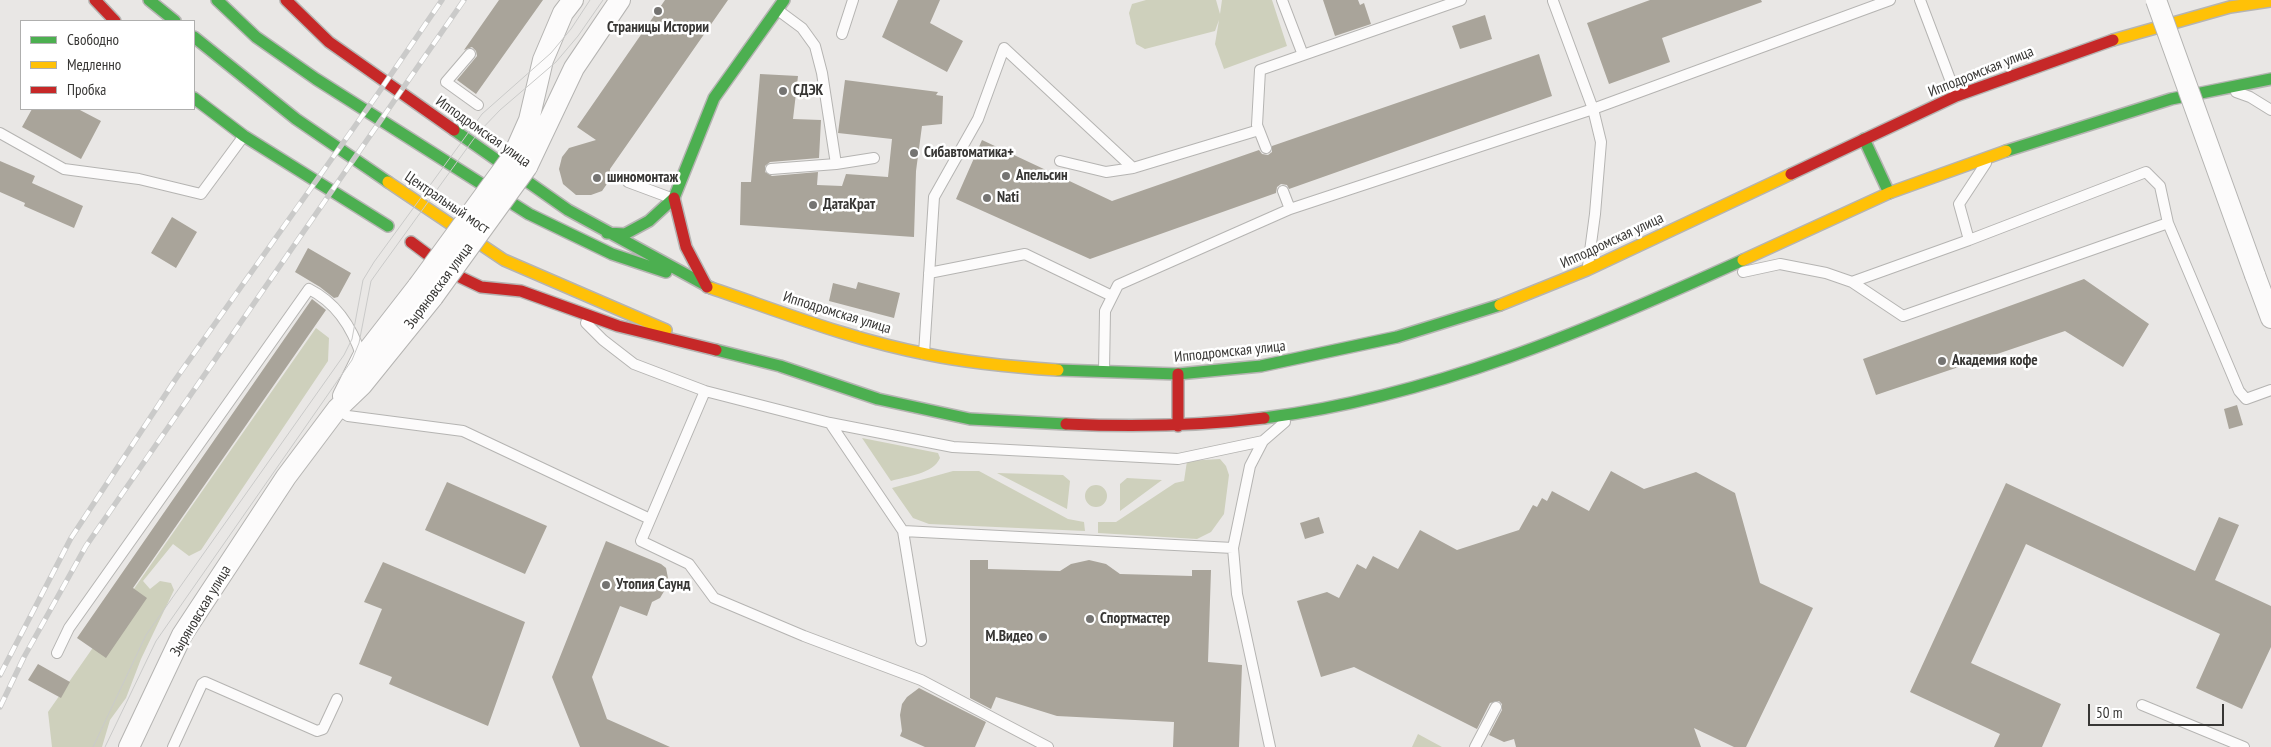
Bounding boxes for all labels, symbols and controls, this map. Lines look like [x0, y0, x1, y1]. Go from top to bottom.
marker: Страницы Истории [652, 5, 664, 17]
place label: Страницы Истории [607, 19, 709, 37]
legend [20, 20, 195, 110]
text: Свободно [67, 30, 119, 49]
street label: Ипподромская улица [1926, 43, 2036, 101]
text: Медленно [67, 55, 121, 74]
text: Пробка [67, 80, 106, 99]
place label: СДЭК [793, 82, 823, 100]
marker: СДЭК [777, 85, 789, 97]
street label: Ипподромская улица [432, 93, 534, 171]
place label: Сибавтоматика+ [924, 144, 1014, 162]
marker: Сибавтоматика+ [908, 147, 920, 159]
place label: Апельсин [1016, 167, 1068, 185]
street label: Центральный мост [401, 168, 493, 238]
place label: шиномонтаж [607, 169, 678, 187]
marker: Апельсин [1000, 170, 1012, 182]
marker: шиномонтаж [591, 172, 603, 184]
place label: Nati [997, 189, 1019, 207]
marker: Nati [981, 192, 993, 204]
place label: ДатаКрат [823, 196, 875, 214]
marker: ДатаКрат [807, 199, 819, 211]
street label: Ипподромская улица [1558, 209, 1666, 273]
street label: Зыряновская улица [401, 240, 477, 332]
street label: Ипподромская улица [781, 288, 893, 338]
street label: Ипподромская улица [1173, 337, 1287, 367]
place label: Академия кофе [1952, 352, 2038, 370]
marker: Академия кофе [1936, 355, 1948, 367]
street label: Зыряновская улица [167, 562, 235, 660]
place label: Утопия Саунд [616, 576, 690, 594]
marker: Утопия Саунд [600, 579, 612, 591]
place label: Спортмастер [1100, 610, 1170, 628]
marker: Спортмастер [1084, 613, 1096, 625]
place label: М.Видео [986, 628, 1033, 646]
marker: М.Видео [1037, 631, 1049, 643]
scale bar [2091, 694, 2227, 726]
text: 50 m [2096, 703, 2122, 722]

